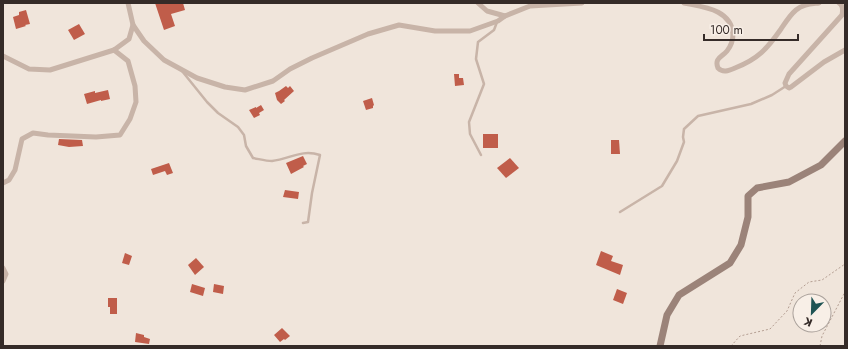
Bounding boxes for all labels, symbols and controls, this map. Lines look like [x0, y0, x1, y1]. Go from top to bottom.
scale bar [704, 16, 798, 42]
text: 100 m [710, 21, 743, 39]
north arrow [792, 293, 832, 333]
text: K [801, 313, 815, 331]

